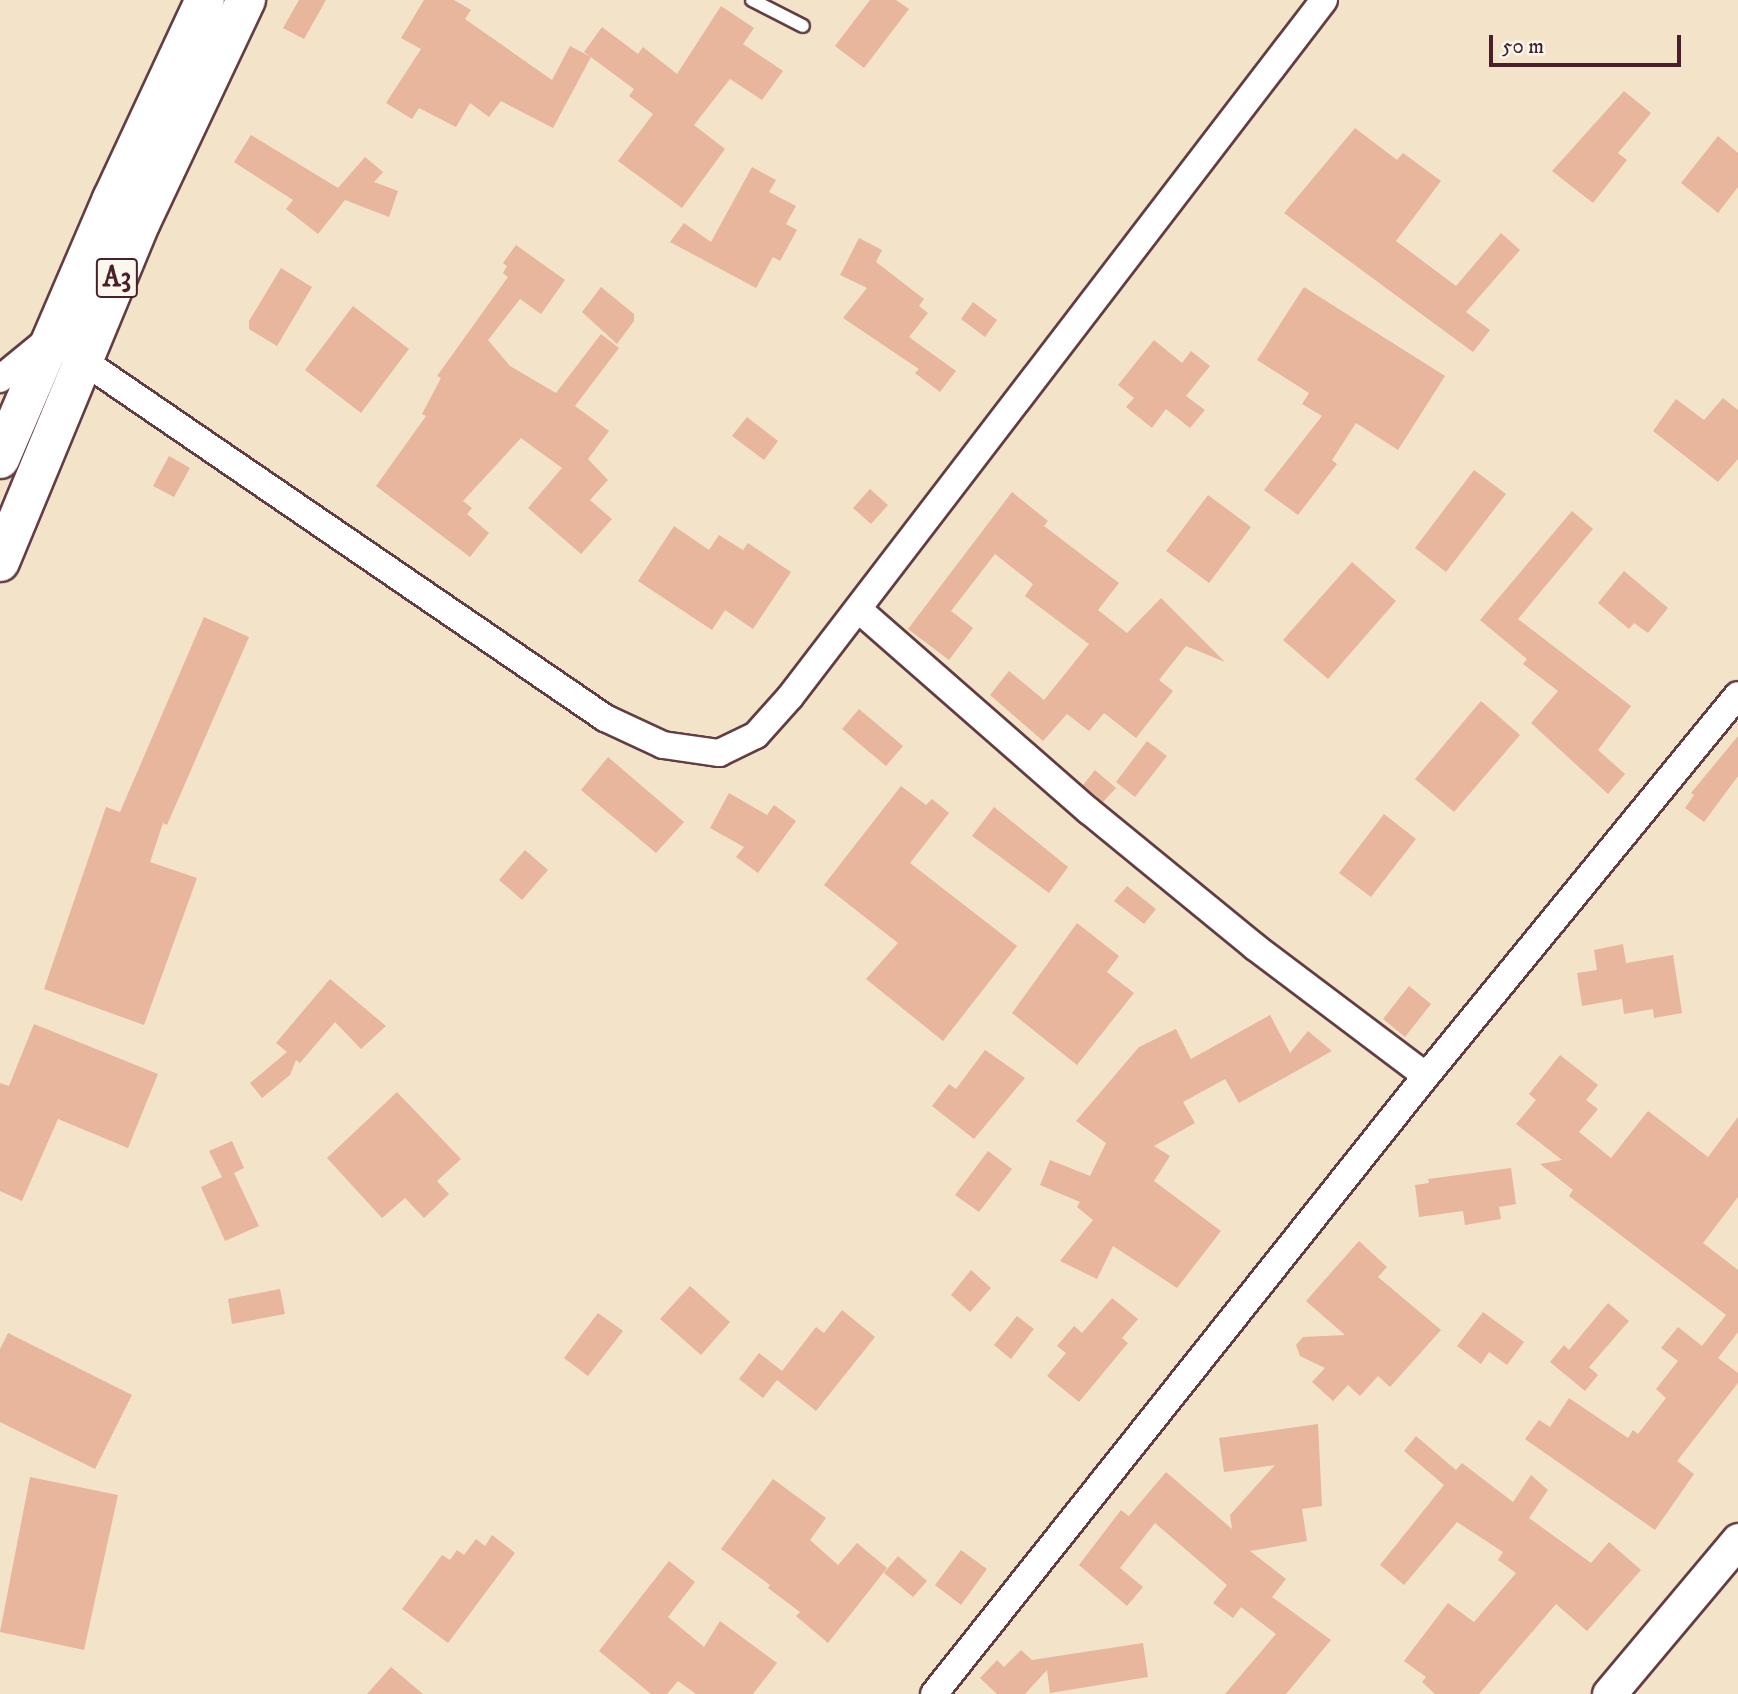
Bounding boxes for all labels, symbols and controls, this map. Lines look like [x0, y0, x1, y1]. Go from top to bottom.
scale bar [1493, 21, 1686, 65]
text: 50 m [1502, 34, 1544, 60]
road number: A3 [94, 254, 140, 302]

